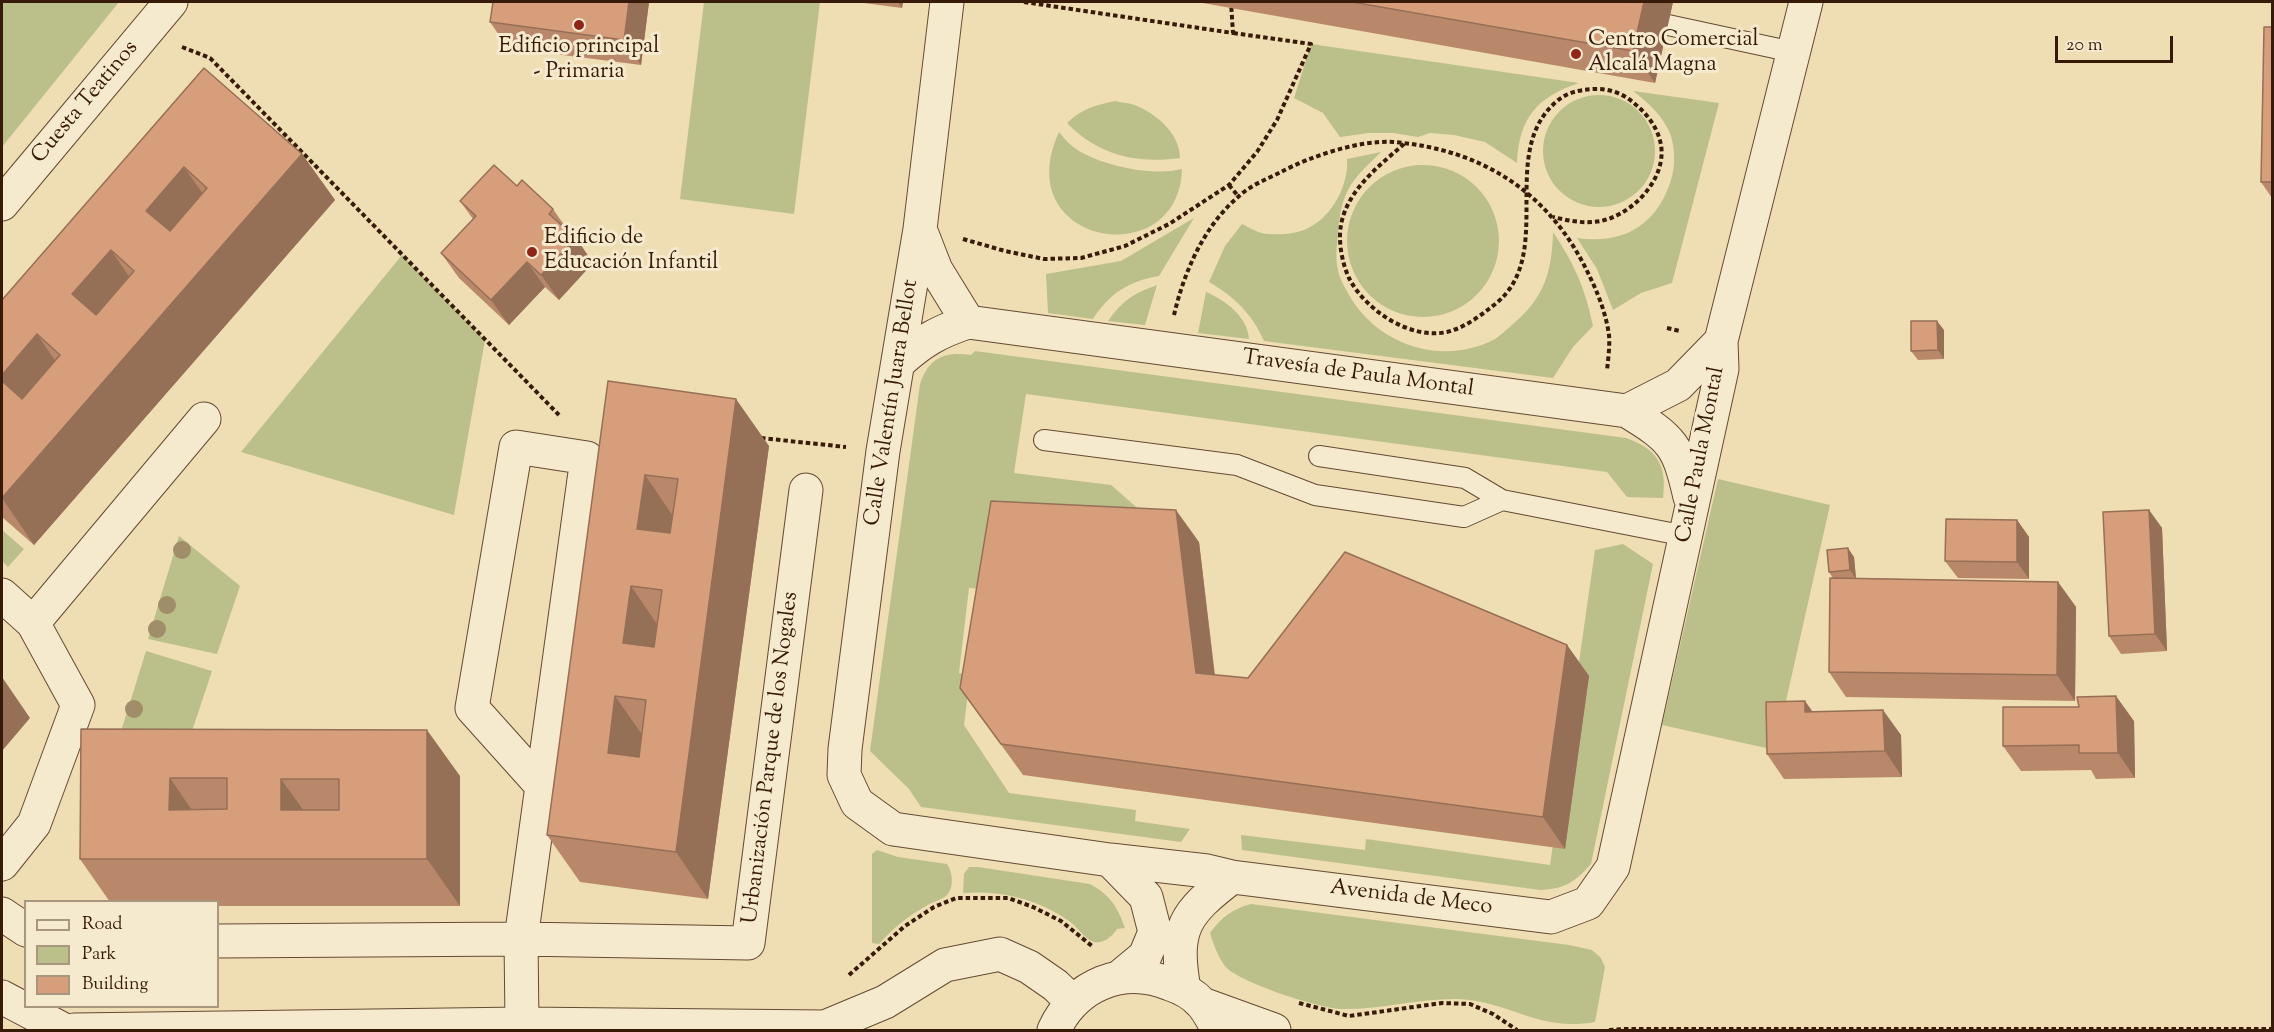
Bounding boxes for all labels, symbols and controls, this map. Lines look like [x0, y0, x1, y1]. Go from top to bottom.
marker: Edificio principal - Primaria [572, 18, 586, 32]
scale bar [2058, 24, 2176, 62]
place label: Centro Comercial Alcalá Magna [1588, 28, 1759, 80]
text: 20 m [2066, 33, 2103, 59]
place label: Edificio principal - Primaria [499, 35, 659, 86]
street label: Cuesta Teatinos [27, 36, 145, 170]
marker: Centro Comercial Alcalá Magna [1569, 47, 1583, 61]
place label: Edificio de Educación Infantil [544, 226, 718, 278]
marker: Edificio de Educación Infantil [525, 245, 539, 259]
street label: Calle Valentín Juara Bellot [860, 278, 926, 528]
street label: Travesía de Paula Montal [1240, 346, 1476, 404]
street label: Calle Paula Montal [1672, 365, 1732, 545]
street label: Urbanización Parque de los Nogales [739, 590, 805, 926]
street label: Avenida de Meco [1328, 876, 1494, 922]
legend [24, 900, 219, 1008]
text: Road [82, 912, 122, 938]
text: Park [82, 942, 116, 968]
text: Building [82, 972, 148, 998]

